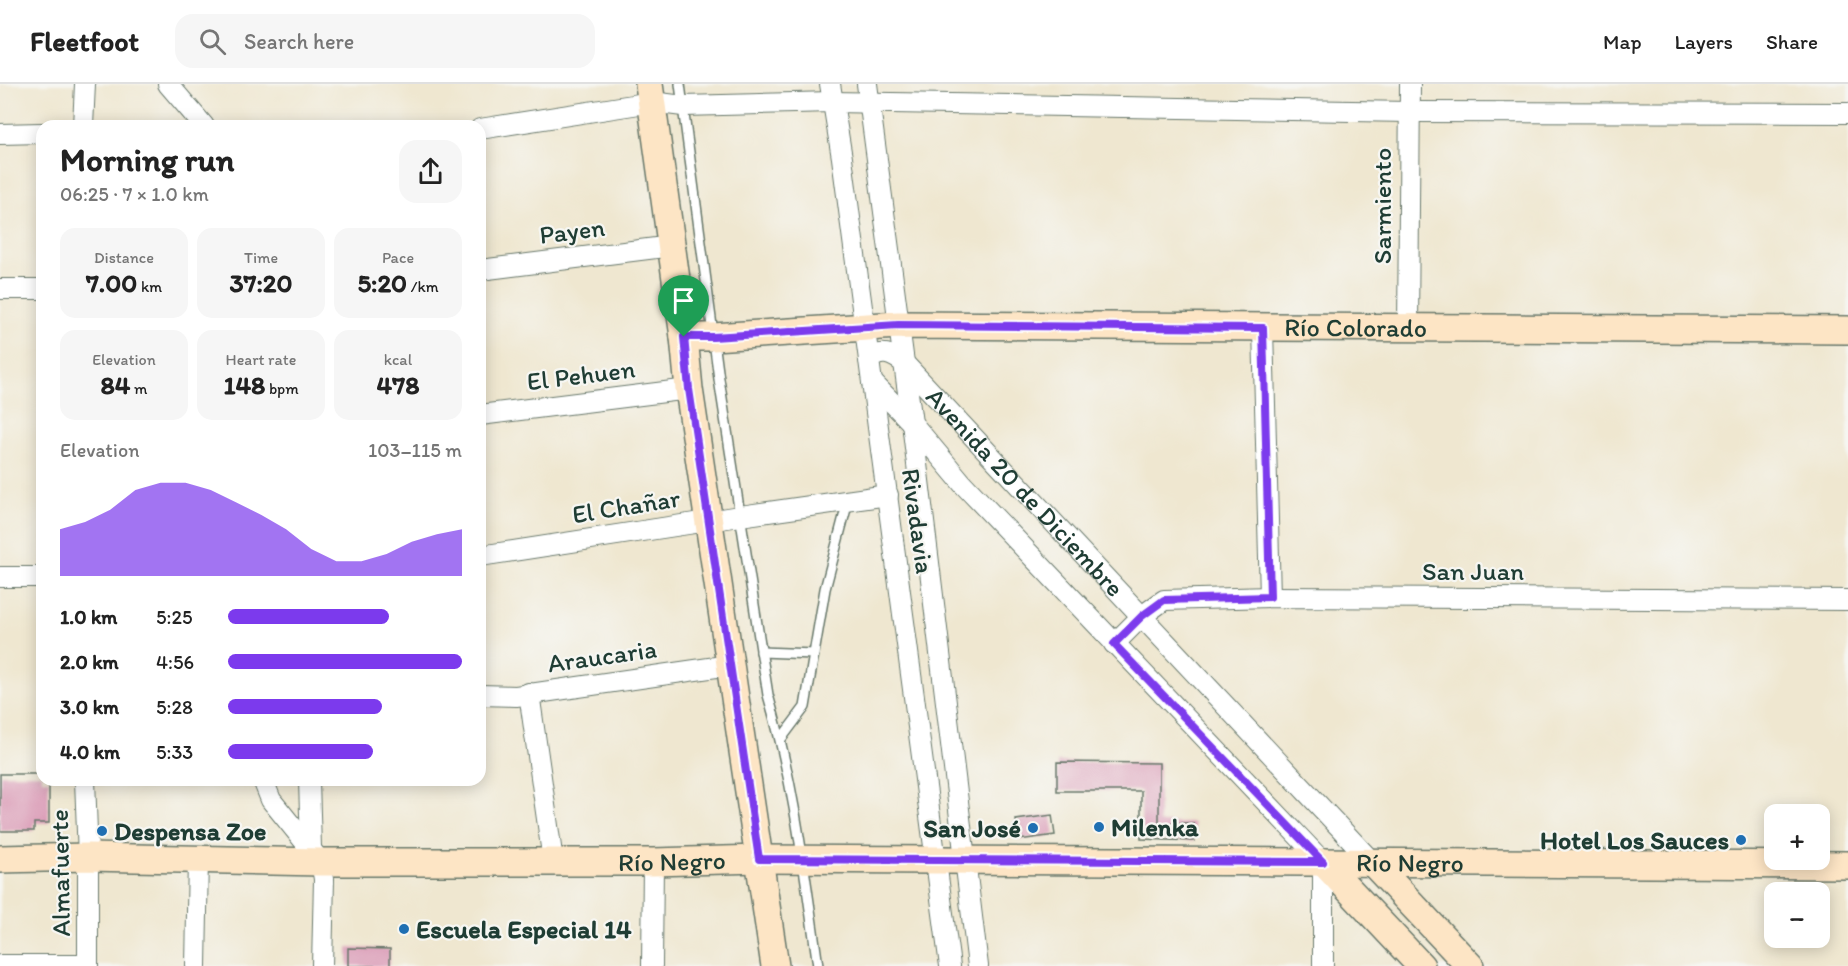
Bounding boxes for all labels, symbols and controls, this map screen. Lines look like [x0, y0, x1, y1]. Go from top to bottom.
search box [175, 14, 595, 68]
text: Fleetfoot [30, 24, 139, 58]
icon: search [196, 25, 229, 58]
text: Search here [244, 28, 354, 55]
text: Map [1603, 29, 1642, 54]
text: Layers [1675, 29, 1733, 54]
text: Share [1766, 29, 1818, 54]
text: Morning run [60, 140, 235, 179]
button: share [399, 140, 462, 203]
street label: Sarmiento [1366, 148, 1398, 264]
text: 06:25 · 7 × 1.0 km [60, 182, 209, 206]
street label: Payen [537, 211, 607, 251]
text: Distance [94, 248, 154, 267]
text: Time [244, 248, 278, 267]
text: Pace [382, 248, 414, 267]
text: 7.00 [86, 267, 137, 299]
text: 37:20 [229, 267, 293, 299]
text: 5:20 [357, 267, 407, 299]
pin [658, 275, 709, 337]
text: km [137, 277, 162, 296]
text: /km [407, 277, 439, 296]
icon: arrive [667, 284, 700, 317]
street label: Río Colorado [1284, 311, 1427, 344]
text: Elevation [92, 350, 156, 369]
text: Heart rate [226, 350, 296, 369]
text: kcal [384, 350, 412, 369]
street label: El Pehuen [525, 352, 637, 398]
text: 84 [101, 369, 130, 401]
text: 148 [223, 369, 265, 401]
text: 478 [377, 369, 419, 401]
text: m [130, 379, 147, 398]
text: bpm [265, 379, 299, 398]
street label: Avenida 20 de Diciembre [919, 381, 1131, 603]
text: Elevation [60, 438, 139, 462]
text: 103–115 m [368, 438, 462, 462]
street label: Rivadavia [895, 466, 941, 576]
street label: El Chañar [570, 482, 683, 530]
street label: San Juan [1422, 555, 1524, 587]
text: 1.0 km [60, 605, 117, 629]
text: 5:25 [156, 605, 192, 629]
street label: Araucaria [545, 632, 659, 679]
text: 2.0 km [60, 650, 119, 674]
text: 4:56 [156, 650, 194, 674]
text: 3.0 km [60, 695, 119, 719]
text: 5:28 [156, 695, 193, 719]
text: 4.0 km [60, 740, 120, 764]
text: 5:33 [156, 740, 193, 764]
map controls [1764, 804, 1830, 948]
button: + [1764, 804, 1830, 870]
street label: Almafuerte [43, 809, 77, 937]
place label: Milenka [1111, 811, 1199, 843]
place label: San José [923, 812, 1021, 844]
place label: Despensa Zoe [114, 815, 266, 847]
marker: Milenka [1092, 820, 1106, 834]
marker: San José [1026, 821, 1040, 835]
marker: Despensa Zoe [95, 824, 109, 838]
place label: Hotel Los Sauces [1540, 824, 1729, 856]
marker: Hotel Los Sauces [1734, 833, 1748, 847]
street label: Río Negro [618, 844, 726, 878]
street label: Río Negro [1356, 846, 1464, 879]
button: − [1764, 882, 1830, 948]
place label: Escuela Especial 14 [416, 913, 632, 945]
marker: Escuela Especial 14 [397, 922, 411, 936]

